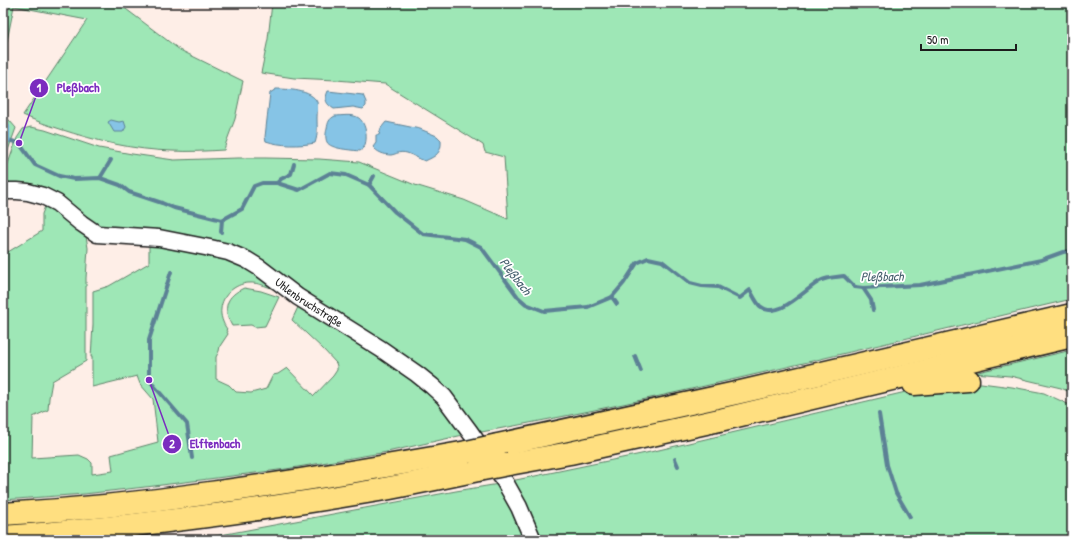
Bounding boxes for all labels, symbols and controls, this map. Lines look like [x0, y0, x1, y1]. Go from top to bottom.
scale bar [921, 26, 1016, 52]
text: 50 m [927, 31, 948, 48]
callout: Pleßbach [29, 75, 107, 100]
text: Pleßbach [57, 78, 100, 97]
text: 1 [37, 79, 42, 96]
water label: Pleßbach [495, 254, 537, 300]
water label: Pleßbach [860, 267, 905, 286]
street label: Uhlenbruchstraße [272, 273, 346, 331]
callout: Elftenbach [162, 431, 248, 456]
text: Elftenbach [190, 434, 241, 452]
text: 2 [169, 435, 175, 452]

